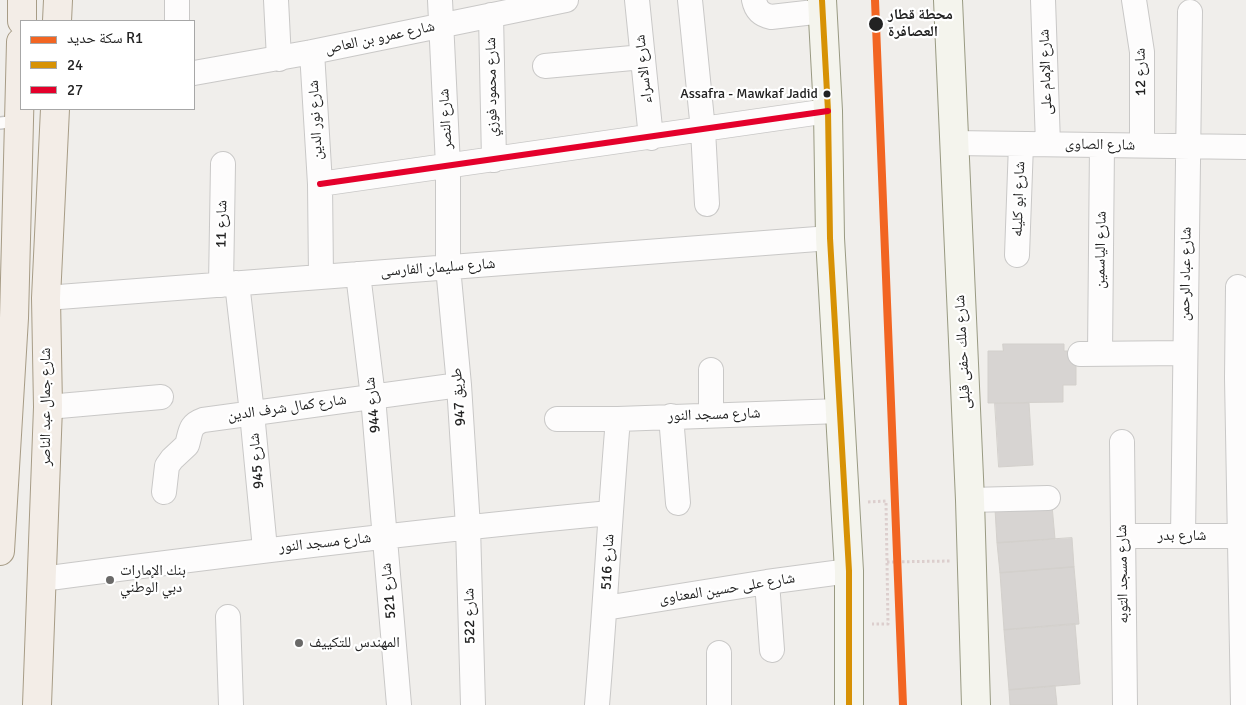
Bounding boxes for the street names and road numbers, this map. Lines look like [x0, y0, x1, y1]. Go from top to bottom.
street label: شارع عمرو بن العاص [324, 18, 436, 58]
street label: شارع الإمام على [1036, 29, 1056, 115]
street label: شارع الاسراء [631, 34, 657, 104]
street label: شارع محمود فوزي [482, 37, 502, 137]
street label: شارع 12 [1132, 48, 1150, 96]
street label: شارع نور الدين [305, 80, 327, 160]
street label: شارع النصر [435, 88, 457, 150]
street label: شارع الصاوى [1065, 135, 1135, 155]
street label: شارع ابو كليله [1009, 161, 1029, 237]
street label: شارع 11 [213, 200, 231, 248]
street label: شارع الياسمين [1091, 211, 1111, 289]
street label: شارع عباد الرحمن [1176, 227, 1196, 321]
street label: شارع سليمان الفارسى [380, 255, 496, 281]
street label: شارع ملك حفنى قبلى [951, 294, 975, 410]
street label: شارع جمال عبد الناصر [37, 348, 55, 466]
street label: طريق 947 [448, 367, 470, 427]
street label: شارع 944 [361, 376, 385, 434]
street label: شارع كمال شرف الدين [226, 391, 348, 425]
street label: شارع مسجد النور [667, 404, 761, 426]
street label: شارع 945 [246, 432, 268, 490]
street label: شارع مسجد التوبه [1113, 524, 1133, 624]
street label: شارع بدر [1158, 527, 1206, 545]
street label: شارع مسجد النور [278, 529, 372, 557]
street label: شارع 516 [598, 534, 618, 590]
street label: شارع 521 [378, 562, 400, 620]
street label: شارع على حسين المعناوى [658, 569, 796, 609]
street label: شارع 522 [461, 588, 479, 644]

